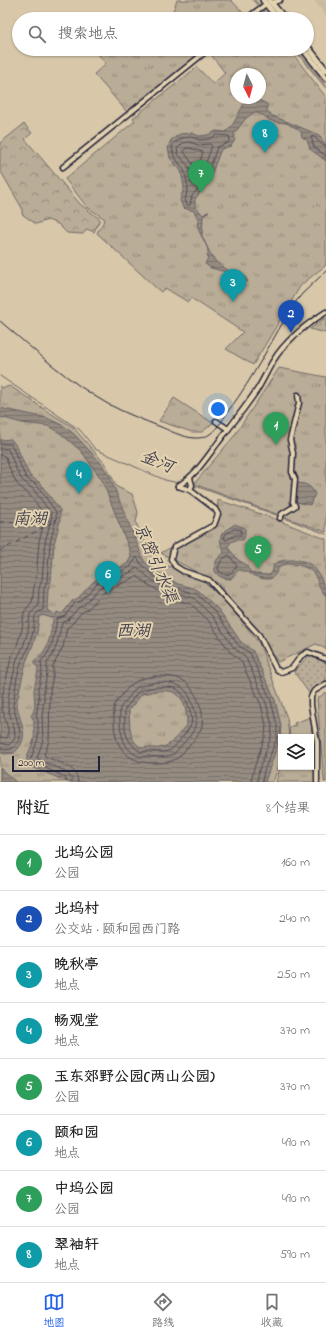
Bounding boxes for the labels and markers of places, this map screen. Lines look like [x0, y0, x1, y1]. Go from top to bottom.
pin: 8 [252, 120, 278, 153]
pin: 7 [188, 160, 214, 193]
pin: 3 [220, 269, 246, 302]
pin: 2 [278, 300, 304, 333]
pin: 1 [263, 412, 289, 445]
pin: 4 [66, 461, 92, 494]
pin: 5 [245, 536, 271, 569]
pin: 6 [95, 561, 121, 594]

